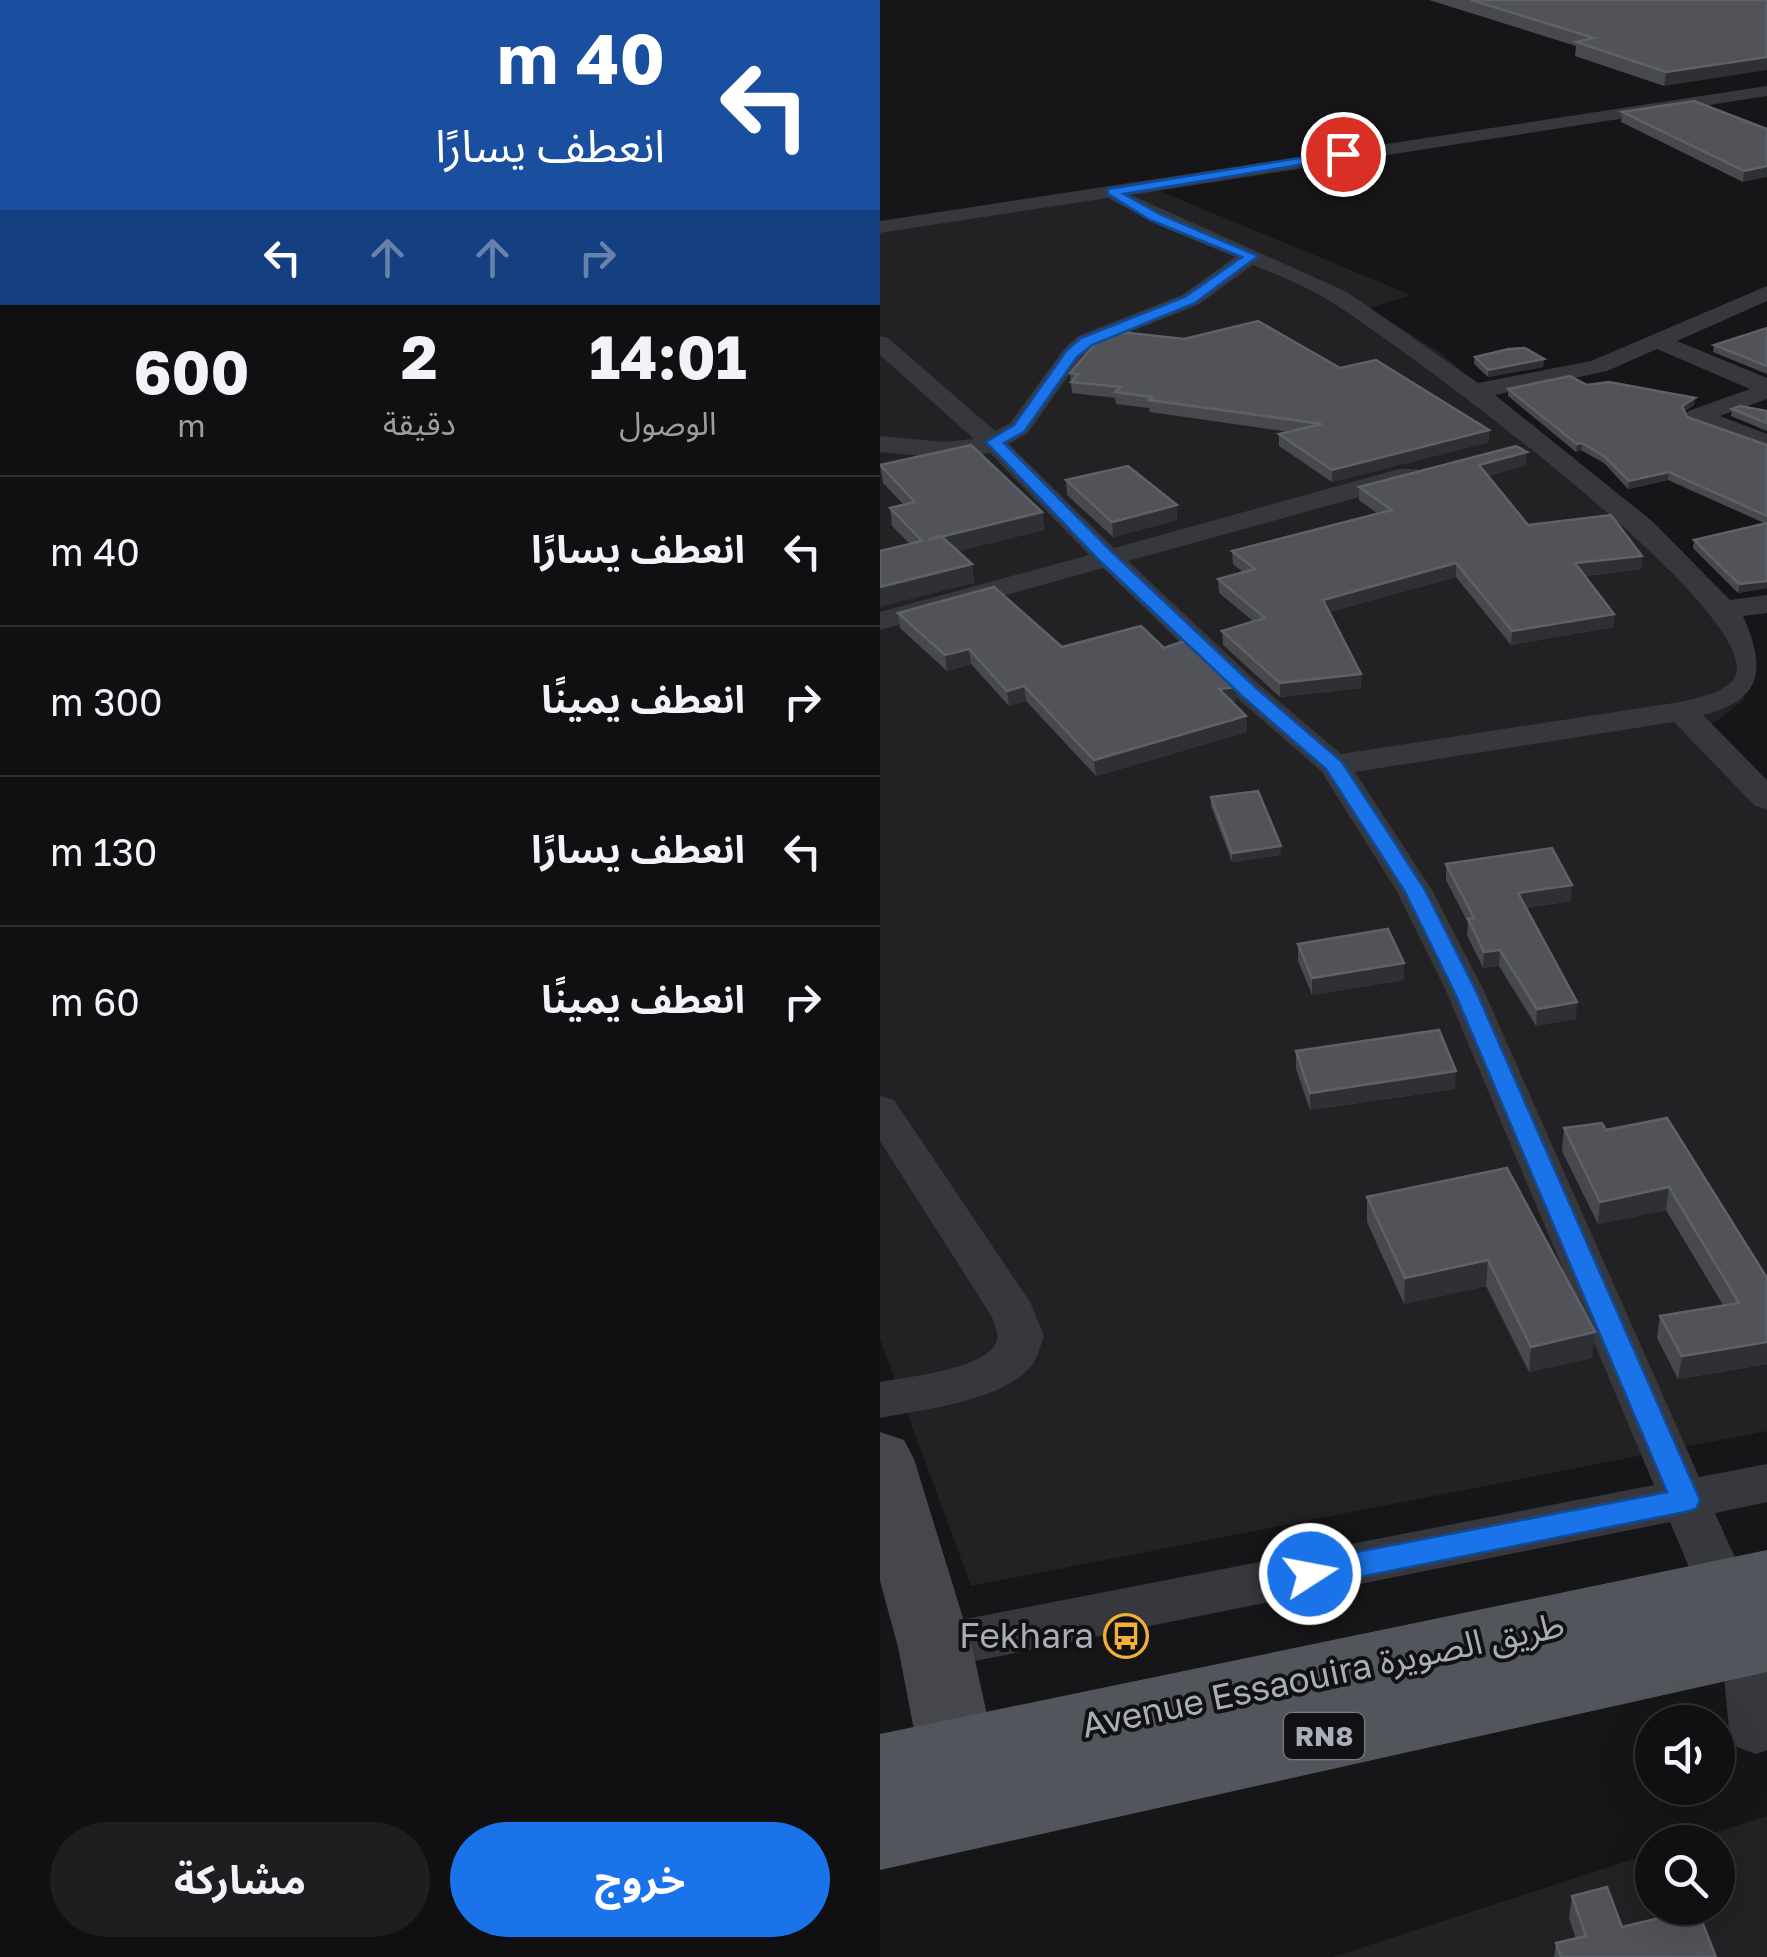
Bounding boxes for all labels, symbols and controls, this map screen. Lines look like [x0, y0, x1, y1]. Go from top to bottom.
text: 40 m [497, 15, 665, 99]
icon: left [700, 40, 830, 170]
pin [1301, 112, 1386, 197]
text: انعطف يسارًا [435, 118, 665, 172]
icon: arrive [1316, 127, 1371, 182]
icon: left [255, 230, 310, 285]
icon: ahead [360, 230, 415, 285]
icon: ahead [465, 230, 520, 285]
icon: right [570, 230, 625, 285]
text: 2 [401, 320, 438, 392]
text: 14:01 [589, 320, 747, 392]
text: 600 [133, 335, 250, 407]
text: دقيقة [383, 404, 456, 442]
text: الوصول [619, 404, 717, 442]
text: m [177, 406, 206, 444]
icon: left [775, 524, 830, 579]
text: انعطف يسارًا [531, 526, 745, 571]
text: 40 m [50, 529, 140, 574]
icon: right [775, 674, 830, 729]
text: انعطف يمينًا [541, 676, 745, 721]
text: 300 m [50, 679, 163, 724]
icon: left [775, 824, 830, 879]
text: انعطف يسارًا [531, 826, 745, 871]
text: 130 m [50, 829, 157, 874]
icon: right [775, 974, 830, 1029]
text: انعطف يمينًا [541, 976, 745, 1021]
text: 60 m [50, 979, 140, 1024]
position arrow [1258, 1522, 1362, 1626]
street label: Avenue Essaouira طريق الصويرة [1078, 1602, 1568, 1747]
bus stop icon: Fekhara [1103, 1613, 1149, 1659]
place label: Fekhara [959, 1614, 1094, 1656]
map controls [1635, 1705, 1735, 1925]
button: sound [1635, 1705, 1735, 1805]
road number: RN8 [1284, 1713, 1364, 1759]
button: مشاركة [50, 1822, 430, 1937]
button: خروج [450, 1822, 830, 1937]
button: search [1635, 1825, 1735, 1925]

